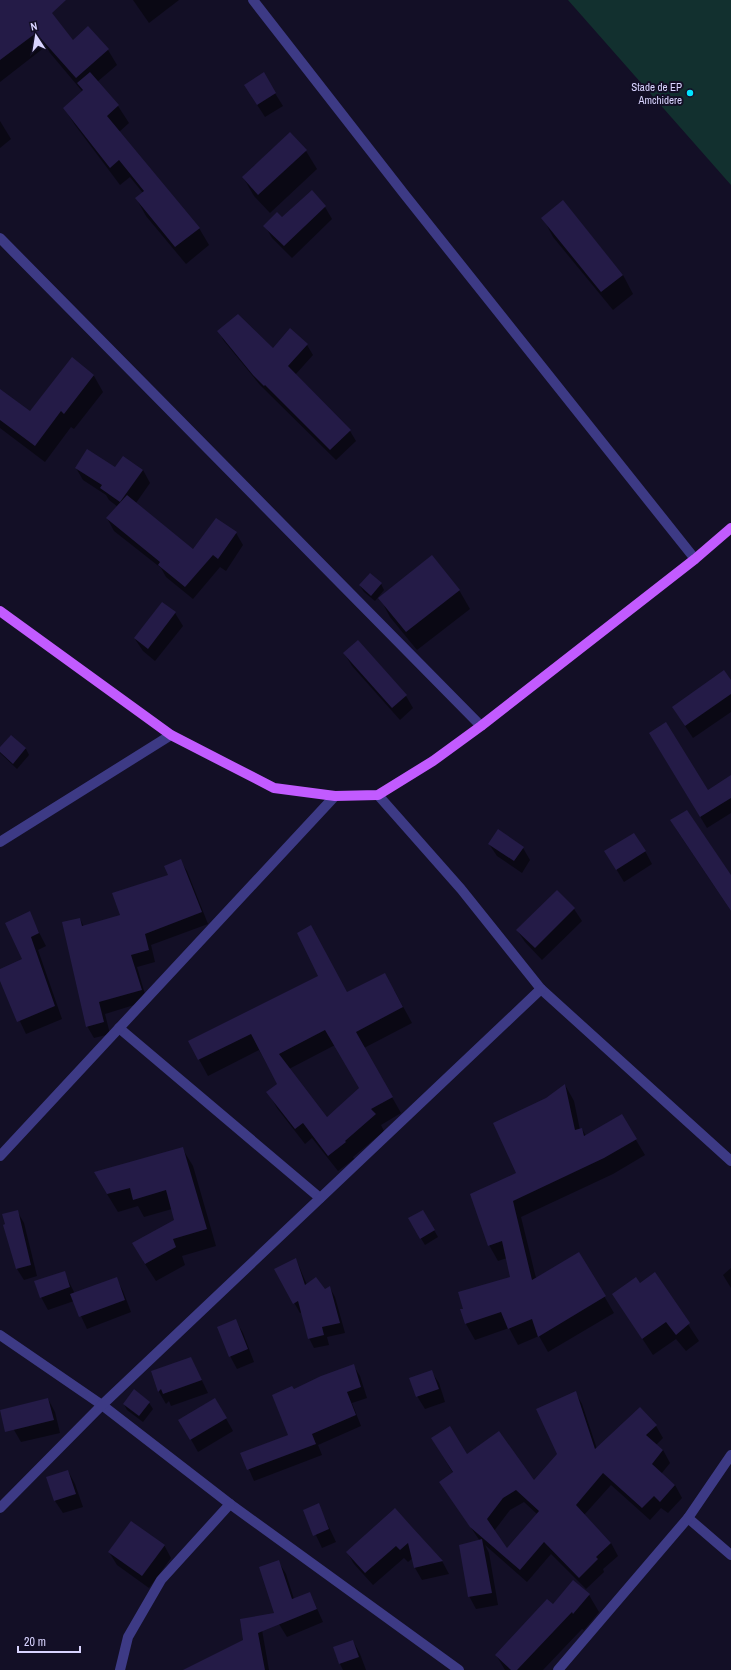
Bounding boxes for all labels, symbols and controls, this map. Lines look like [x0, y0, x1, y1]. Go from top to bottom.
north arrow [16, 16, 56, 56]
text: N [29, 19, 39, 34]
place label: Stade de EP Amchidere [631, 80, 682, 107]
marker: Stade de EP Amchidere [685, 88, 695, 98]
scale bar [18, 1628, 80, 1654]
text: 20 m [24, 1634, 46, 1650]

